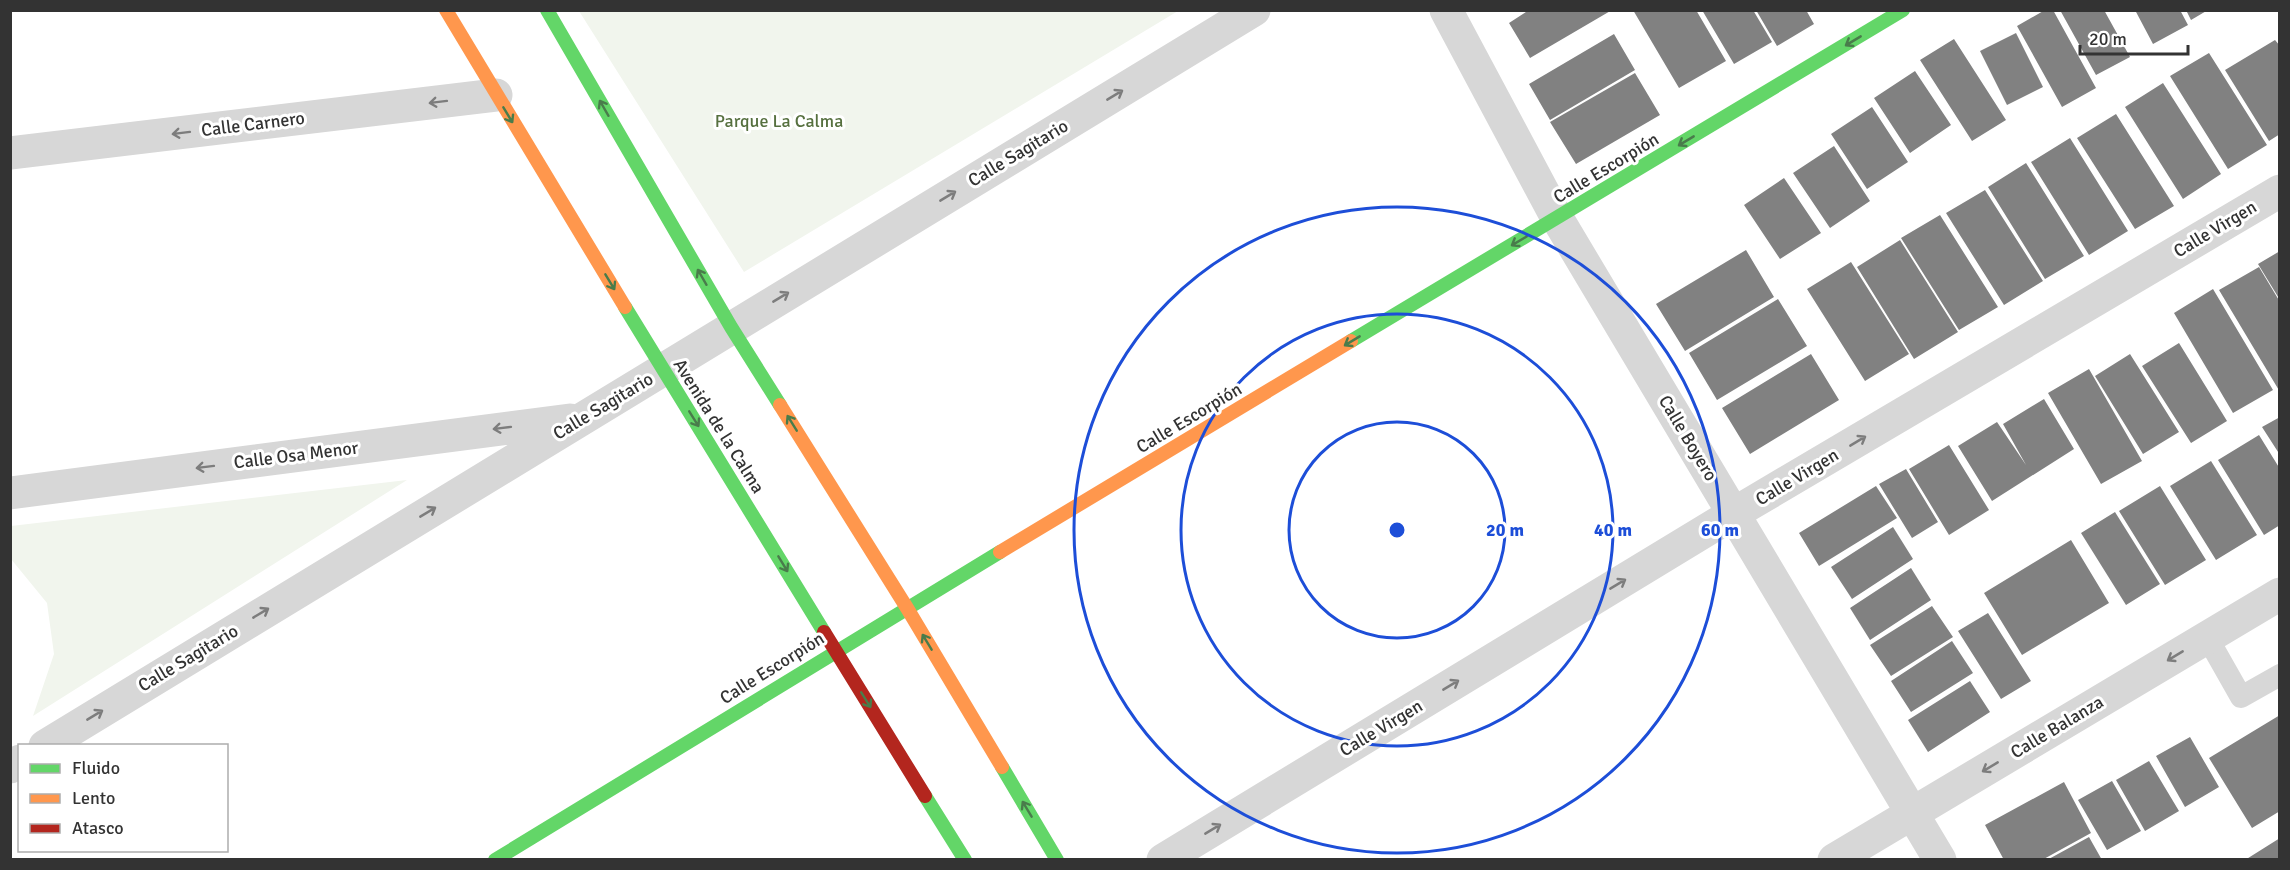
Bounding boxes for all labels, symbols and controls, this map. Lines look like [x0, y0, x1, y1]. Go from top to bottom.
scale bar [2080, 18, 2188, 56]
text: 20 m [2089, 28, 2127, 50]
one-way arrow [1845, 35, 1862, 47]
one-way arrow [1106, 88, 1123, 100]
one-way arrow [428, 96, 448, 107]
one-way arrow [597, 100, 609, 117]
one-way arrow [503, 106, 515, 123]
street label: Calle Carnero [200, 107, 306, 141]
park label: Parque La Calma [715, 110, 843, 132]
street label: Calle Sagitario [964, 114, 1072, 192]
one-way arrow [172, 127, 192, 138]
street label: Calle Escorpión [1549, 128, 1663, 208]
one-way arrow [1678, 135, 1695, 147]
one-way arrow [939, 189, 956, 201]
street label: Calle Virgen [2169, 196, 2261, 262]
one-way arrow [1511, 236, 1528, 248]
one-way arrow [696, 269, 708, 286]
one-way arrow [604, 273, 616, 290]
one-way arrow [773, 291, 790, 303]
one-way arrow [1344, 336, 1361, 348]
street label: Avenida de la Calma [669, 355, 769, 497]
street label: Calle Sagitario [549, 367, 657, 445]
street label: Calle Escorpión [1132, 378, 1246, 458]
street label: Calle Boyero [1654, 391, 1722, 485]
one-way arrow [688, 410, 700, 427]
one-way arrow [786, 415, 798, 432]
one-way arrow [493, 423, 513, 434]
one-way arrow [1849, 434, 1866, 446]
street label: Calle Osa Menor [233, 436, 360, 474]
street label: Calle Virgen [1751, 444, 1843, 510]
one-way arrow [195, 462, 215, 473]
one-way arrow [419, 505, 436, 517]
text: 20 m [1486, 519, 1524, 541]
text: 40 m [1594, 519, 1632, 541]
text: 60 m [1701, 519, 1739, 541]
centre of rings [1387, 520, 1407, 540]
one-way arrow [777, 555, 789, 572]
one-way arrow [1609, 577, 1626, 589]
one-way arrow [252, 607, 269, 619]
street label: Calle Sagitario [134, 619, 242, 697]
street label: Calle Escorpión [716, 627, 828, 709]
one-way arrow [921, 634, 933, 651]
one-way arrow [2167, 650, 2184, 662]
one-way arrow [1442, 678, 1459, 690]
one-way arrow [861, 691, 873, 708]
street label: Calle Balanza [2007, 691, 2107, 763]
street label: Calle Virgen [1335, 695, 1427, 761]
one-way arrow [86, 709, 103, 721]
legend [18, 744, 228, 852]
text: Fluido [72, 757, 120, 779]
one-way arrow [1982, 761, 1999, 773]
text: Lento [72, 787, 115, 809]
one-way arrow [1021, 801, 1033, 818]
text: Atasco [72, 817, 124, 839]
one-way arrow [1204, 823, 1221, 835]

